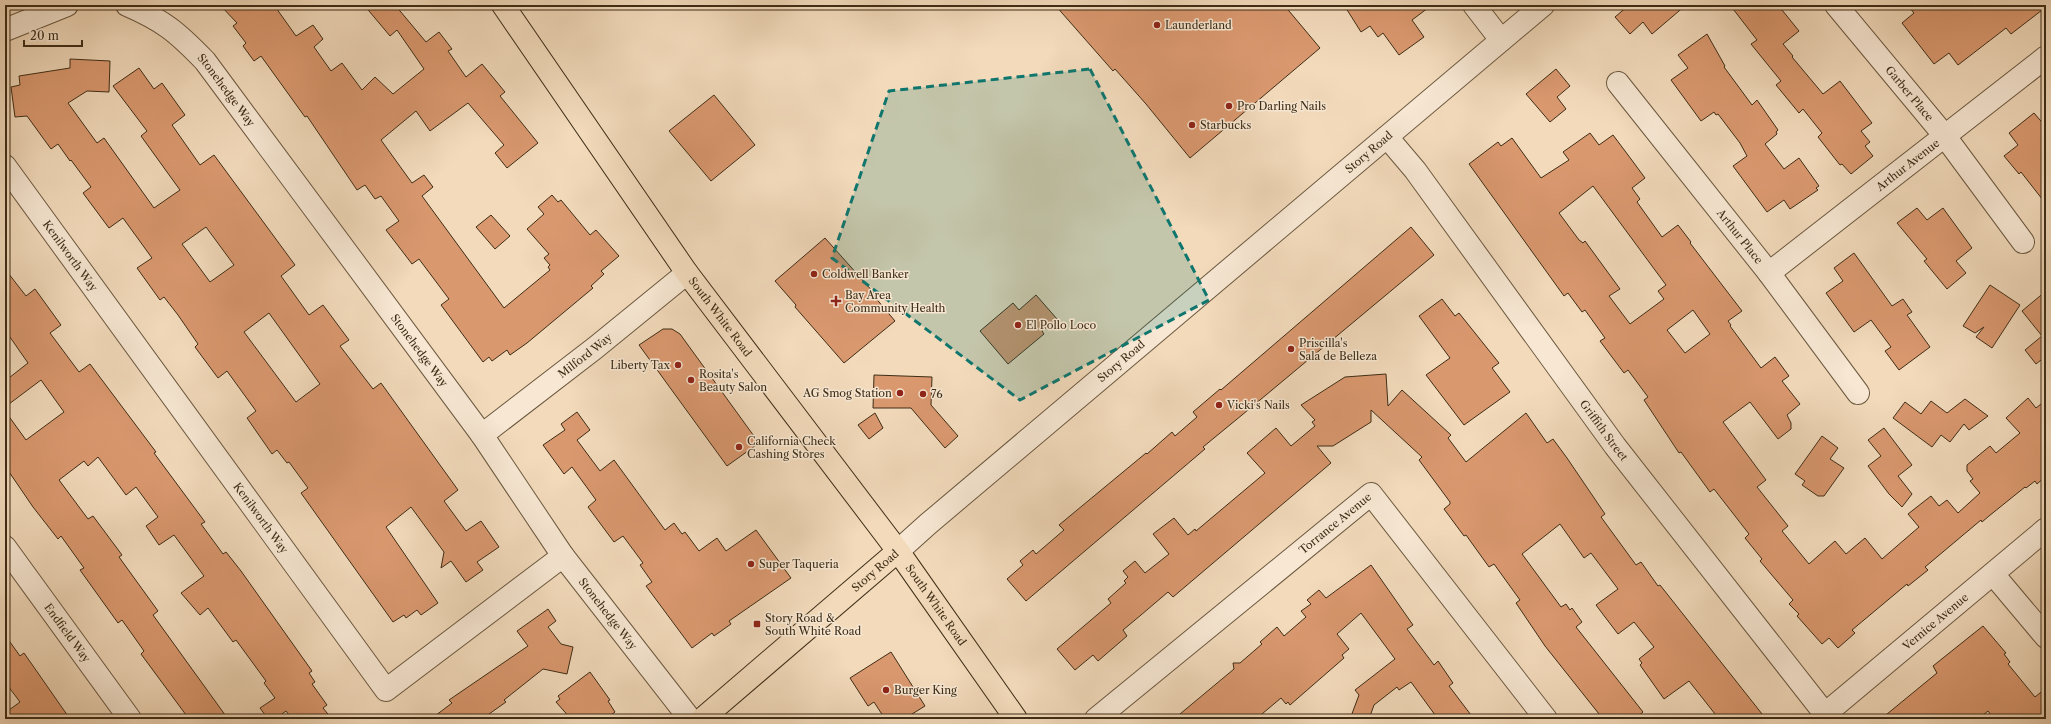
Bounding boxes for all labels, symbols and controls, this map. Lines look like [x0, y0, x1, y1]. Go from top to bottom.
place label: Launderland [1165, 18, 1232, 32]
marker: Launderland [1152, 20, 1162, 30]
scale bar [24, 22, 82, 48]
text: 20 m [30, 28, 59, 43]
street label: Stonehedge Way [195, 51, 259, 130]
street label: Garber Place [1882, 63, 1937, 124]
place label: Pro Darling Nails [1237, 99, 1326, 113]
marker: Pro Darling Nails [1224, 101, 1234, 111]
place label: Starbucks [1200, 118, 1251, 132]
marker: Starbucks [1187, 120, 1197, 130]
street label: Story Road [1342, 128, 1396, 176]
street label: Arthur Avenue [1873, 136, 1942, 194]
street label: Arthur Place [1713, 205, 1766, 267]
street label: Kenilworth Way [40, 218, 101, 295]
place label: Coldwell Banker [822, 267, 909, 281]
marker: Coldwell Banker [809, 269, 819, 279]
street label: South White Road [686, 274, 755, 360]
place label: Bay Area Community Health [845, 288, 946, 315]
marker: Bay Area Community Health [830, 295, 842, 307]
street label: Stonehedge Way [388, 311, 451, 390]
place label: El Pollo Loco [1026, 318, 1096, 332]
marker: El Pollo Loco [1013, 320, 1023, 330]
street label: Milford Way [555, 330, 615, 381]
place label: Priscilla's Sala de Belleza [1299, 336, 1377, 363]
street label: Story Road [1094, 337, 1148, 385]
marker: Priscilla's Sala de Belleza [1286, 344, 1296, 354]
place label: Liberty Tax [610, 358, 671, 372]
marker: Liberty Tax [673, 360, 683, 370]
place label: Rosita's Beauty Salon [699, 367, 767, 394]
marker: Rosita's Beauty Salon [686, 375, 696, 385]
place label: AG Smog Station [802, 386, 892, 400]
place label: 76 [931, 387, 943, 401]
marker: AG Smog Station [895, 388, 905, 398]
marker: 76 [918, 389, 928, 399]
street label: Griffith Street [1577, 397, 1631, 464]
place label: Vicki's Nails [1226, 398, 1290, 412]
marker: Vicki's Nails [1214, 400, 1224, 410]
place label: California Check Cashing Stores [747, 434, 836, 461]
marker: California Check Cashing Stores [734, 442, 744, 452]
street label: Kenilworth Way [230, 480, 292, 557]
street label: Torrance Avenue [1296, 490, 1374, 557]
street label: Story Road [849, 546, 902, 595]
place label: Super Taqueria [759, 557, 839, 571]
marker: Super Taqueria [746, 559, 756, 569]
street label: South White Road [902, 562, 969, 649]
street label: Stonehedge Way [576, 575, 641, 653]
street label: Vernice Avenue [1899, 590, 1971, 654]
street label: Endfield Way [41, 600, 94, 666]
place label: Story Road & South White Road [765, 611, 861, 638]
marker: Story Road & South White Road [752, 619, 762, 629]
place label: Burger King [894, 683, 957, 697]
marker: Burger King [881, 685, 891, 695]

